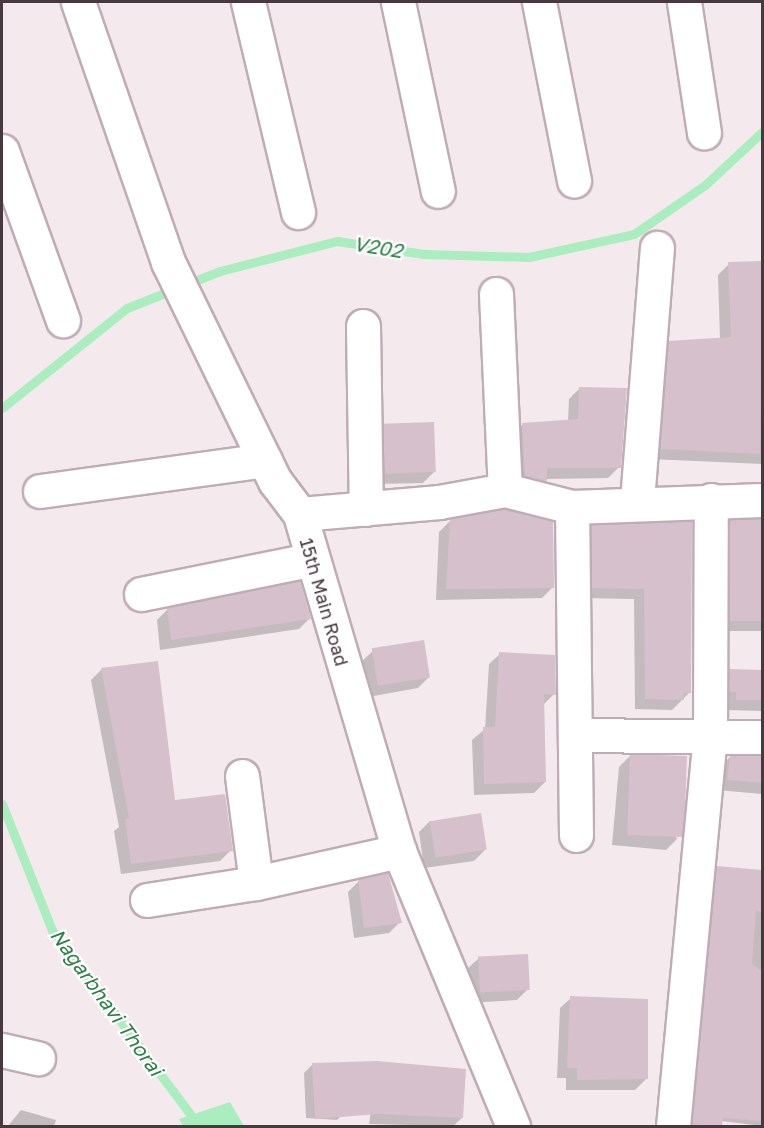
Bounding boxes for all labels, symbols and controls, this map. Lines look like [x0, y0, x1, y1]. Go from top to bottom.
water label: V202 [352, 231, 404, 263]
street label: 15th Main Road [295, 536, 353, 668]
water label: Nagarbhavi Thorai [46, 924, 168, 1080]

